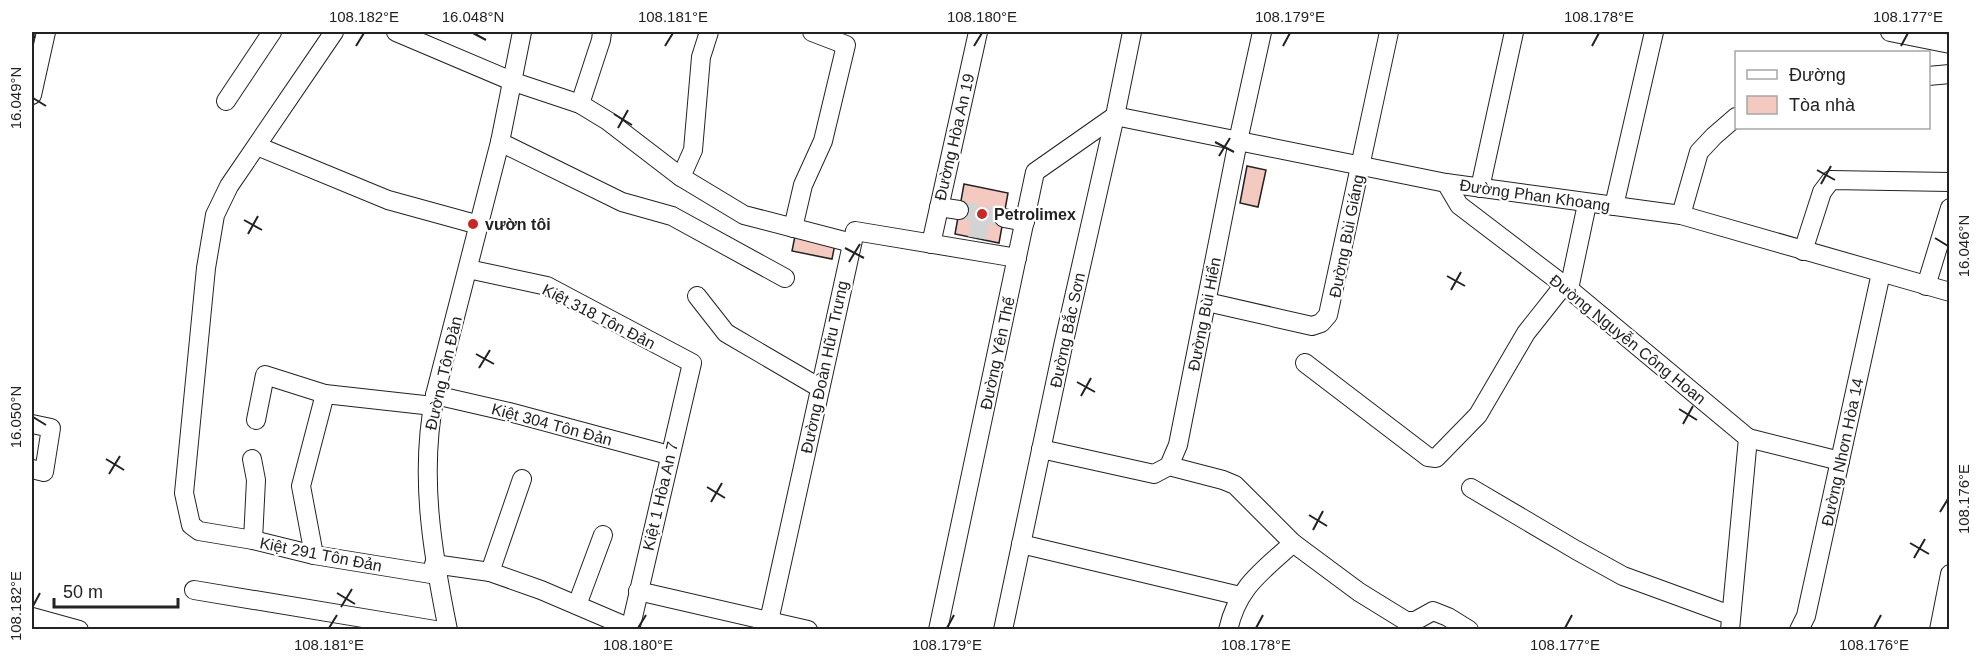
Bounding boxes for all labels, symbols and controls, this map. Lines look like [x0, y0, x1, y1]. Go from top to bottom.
text: 108.182°E [329, 8, 399, 25]
text: 16.048°N [442, 8, 504, 25]
text: 108.181°E [638, 8, 708, 25]
text: 108.180°E [947, 8, 1017, 25]
text: 108.179°E [1255, 8, 1325, 25]
text: 108.178°E [1564, 8, 1634, 25]
text: 108.177°E [1873, 8, 1943, 25]
legend [1735, 51, 1930, 129]
text: Đường [1789, 65, 1846, 85]
text: 16.049°N [7, 67, 24, 129]
street label: Đường Hòa An 19 [932, 72, 977, 202]
text: Tòa nhà [1789, 95, 1856, 115]
street label: Đường Bùi Giáng [1326, 173, 1367, 299]
street label: Đường Phan Khoang [1458, 177, 1611, 214]
place label: Petrolimex [994, 206, 1076, 223]
marker: Petrolimex [975, 207, 989, 221]
text: 16.046°N [1955, 215, 1972, 277]
place label: vườn tôi [485, 216, 551, 233]
marker: vườn tôi [466, 217, 480, 231]
street label: Đường Bùi Hiển [1185, 256, 1224, 372]
street label: Đường Nguyễn Công Hoan [1546, 270, 1710, 408]
street label: Đường Bắc Sơn [1046, 271, 1088, 389]
street label: Đường Đoàn Hữu Trưng [798, 279, 851, 455]
street label: Kiệt 318 Tôn Đản [540, 281, 658, 352]
street label: Đường Yên Thế [977, 295, 1018, 411]
street label: Đường Tôn Đản [422, 315, 465, 432]
street label: Đường Nhơn Hòa 14 [1818, 376, 1867, 528]
text: 16.050°N [7, 386, 24, 448]
street label: Kiệt 304 Tôn Đản [490, 400, 614, 449]
street label: Kiệt 1 Hòa An 7 [640, 440, 681, 552]
text: 108.176°E [1955, 464, 1972, 534]
street label: Kiệt 291 Tôn Đản [258, 534, 384, 575]
text: 108.182°E [7, 571, 24, 641]
scale bar [54, 571, 178, 609]
text: 50 m [63, 582, 103, 602]
text: 108.181°E [294, 636, 364, 653]
text: 108.180°E [603, 636, 673, 653]
text: 108.179°E [912, 636, 982, 653]
text: 108.178°E [1221, 636, 1291, 653]
text: 108.177°E [1530, 636, 1600, 653]
text: 108.176°E [1839, 636, 1909, 653]

